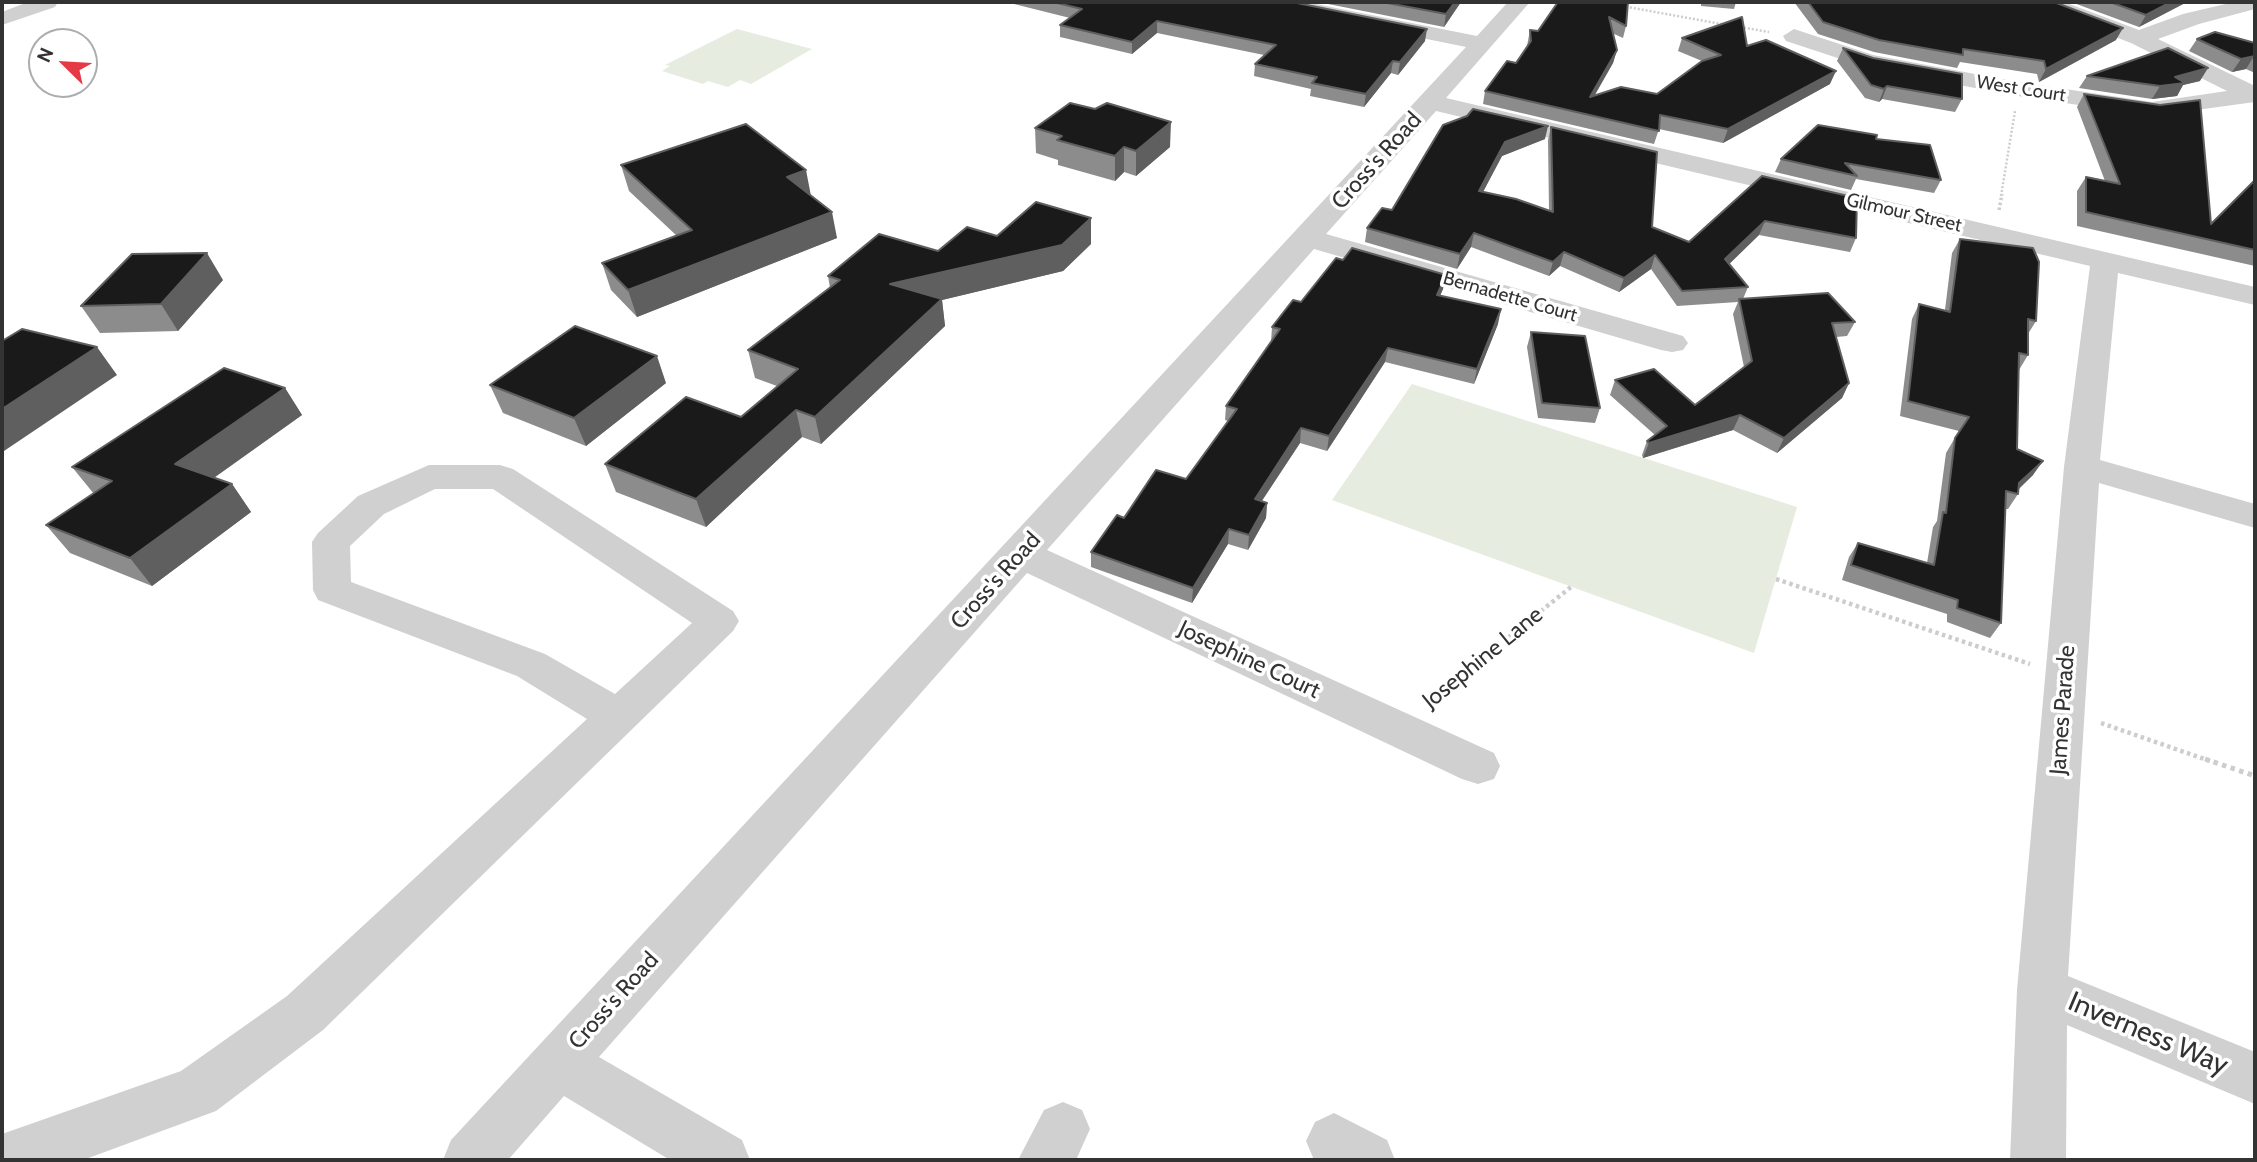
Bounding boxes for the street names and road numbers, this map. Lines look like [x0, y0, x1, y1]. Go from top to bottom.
street label: West Court [1975, 71, 2067, 107]
street label: Cross's Road [1326, 107, 1428, 215]
street label: Gilmour Street [1844, 189, 1964, 237]
street label: Bernadette Court [1440, 267, 1580, 327]
street label: Cross's Road [945, 527, 1047, 635]
street label: Josephine Lane [1417, 601, 1549, 715]
street label: Josephine Court [1174, 615, 1324, 705]
street label: James Parade [2045, 644, 2081, 776]
street label: Cross's Road [563, 947, 665, 1055]
street label: Inverness Way [2063, 985, 2233, 1083]

